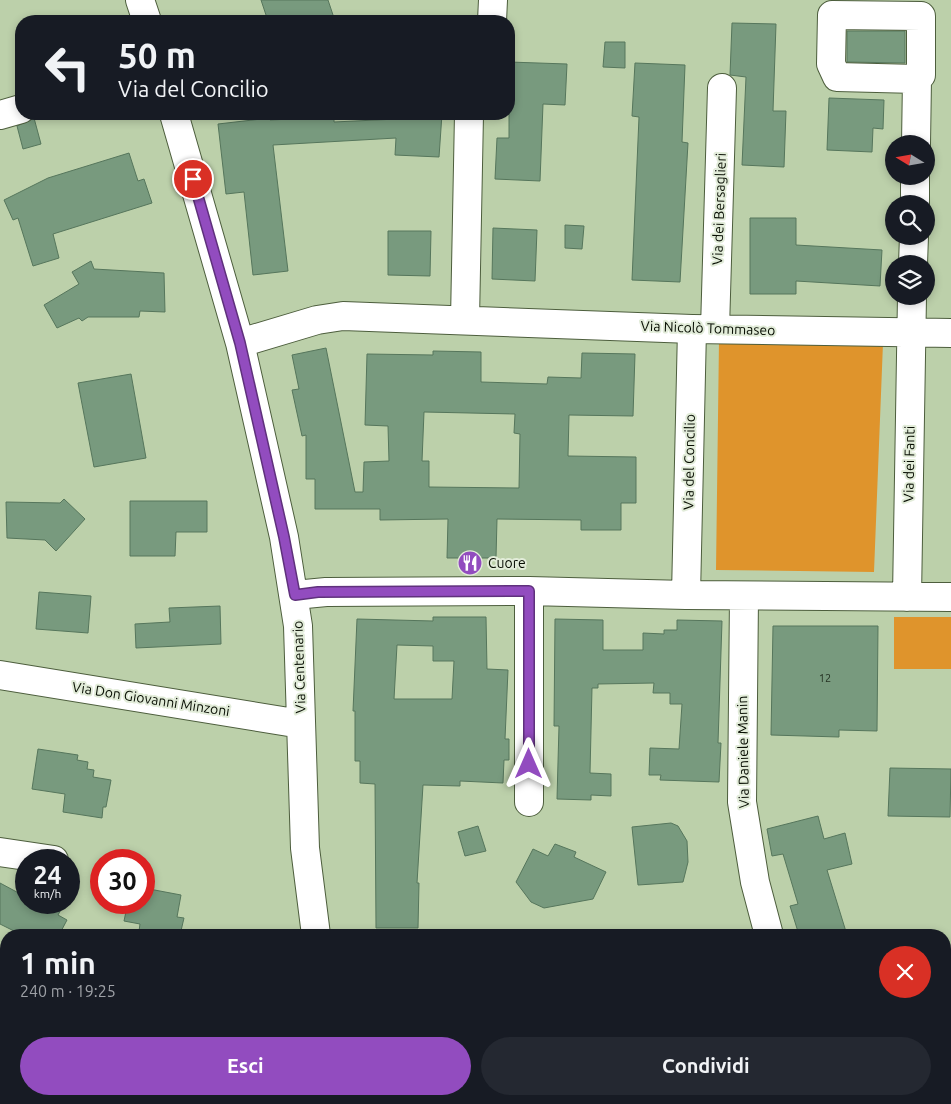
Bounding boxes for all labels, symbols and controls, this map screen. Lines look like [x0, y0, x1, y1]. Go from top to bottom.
icon: left [35, 35, 100, 100]
text: 50 m [118, 35, 196, 75]
text: Via del Concilio [118, 76, 269, 101]
north arrow [885, 135, 935, 185]
map controls [885, 135, 935, 305]
street label: Via dei Bersaglieri [709, 153, 729, 265]
pin [172, 158, 214, 200]
icon: arrive [179, 165, 207, 193]
button: search [885, 195, 935, 245]
button: layers [885, 255, 935, 305]
street label: Via Nicolò Tommaseo [640, 318, 776, 338]
street label: Via del Concilio [680, 414, 698, 510]
street label: Via dei Fanti [900, 426, 918, 502]
restaurant icon: Cuore [457, 550, 483, 576]
place label: Cuore [488, 555, 526, 571]
street label: Via Centenario [289, 620, 309, 714]
house number: 12 [819, 672, 831, 684]
street label: Via Don Giovanni Minzoni [71, 679, 231, 719]
street label: Via Daniele Manin [734, 696, 752, 808]
position arrow [502, 737, 554, 789]
speed limit sign: 30 [90, 849, 155, 914]
text: 24 [33, 861, 62, 889]
text: km/h [34, 887, 61, 900]
text: 1 min [20, 946, 96, 980]
button: close [879, 946, 931, 998]
text: 240 m · 19:25 [20, 982, 116, 1000]
button: Esci [20, 1037, 471, 1095]
button: Condividi [481, 1037, 931, 1095]

